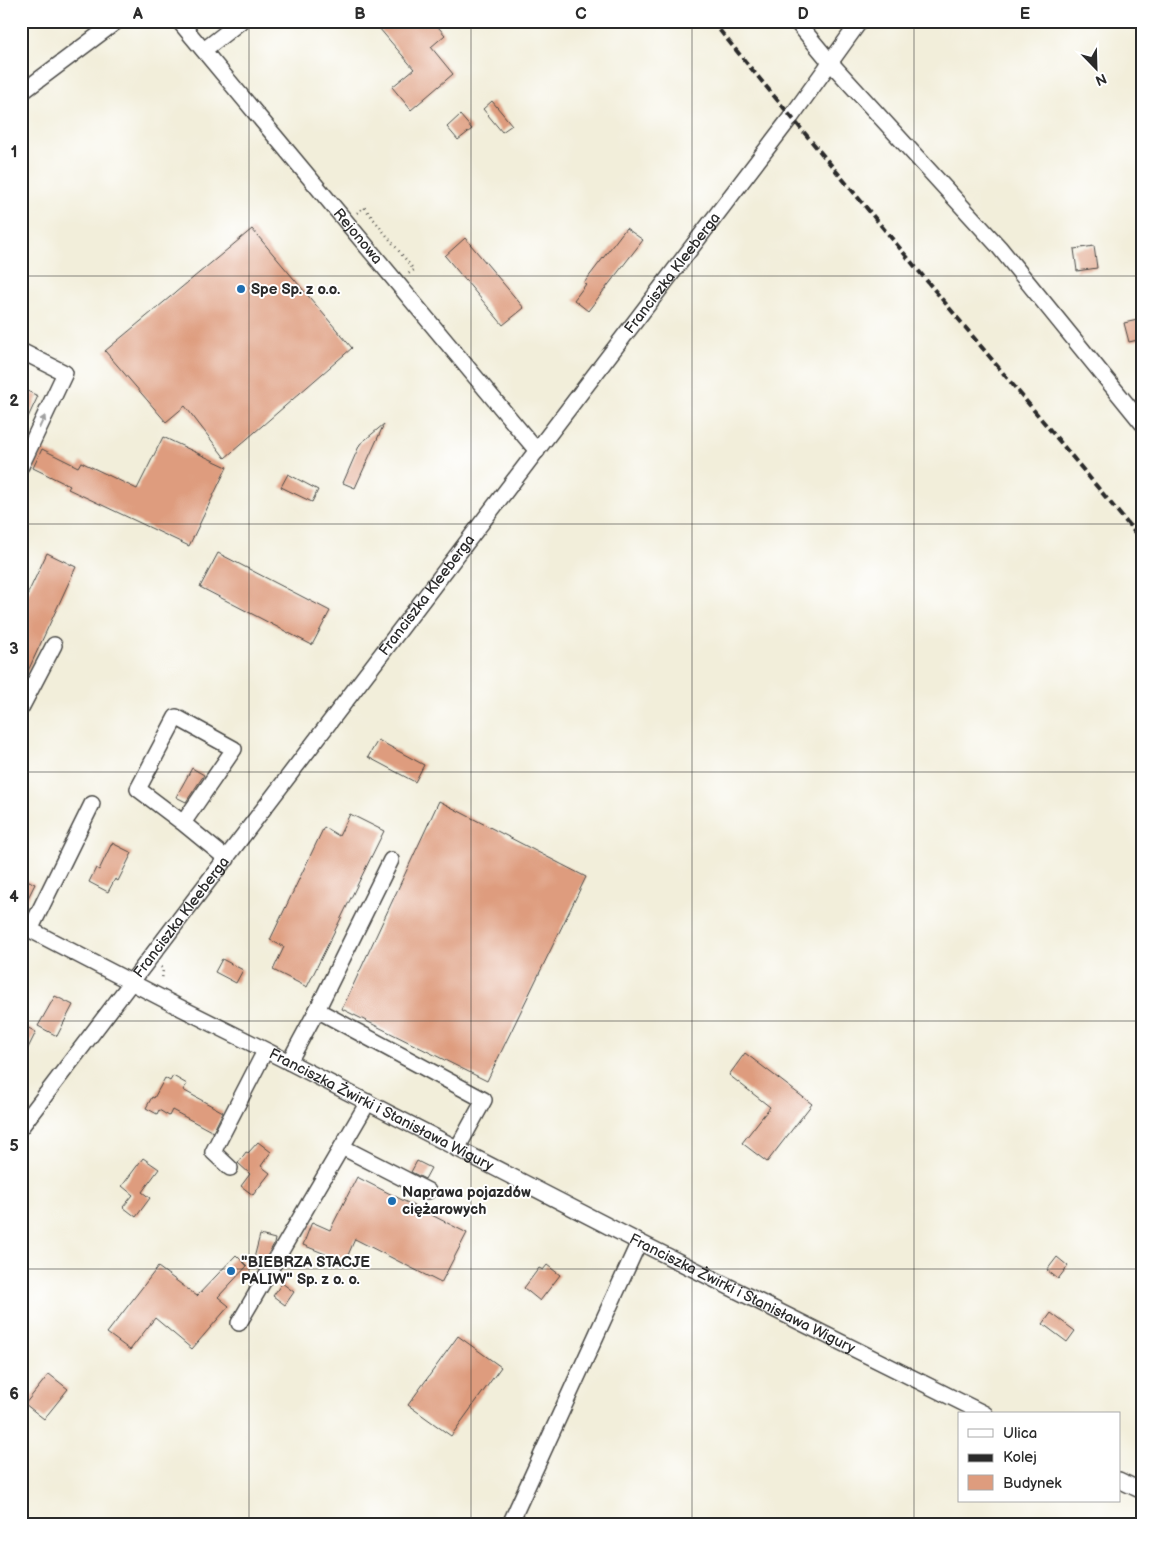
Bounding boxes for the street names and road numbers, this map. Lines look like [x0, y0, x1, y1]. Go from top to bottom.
street label: Rejonowa [329, 205, 387, 268]
street label: Franciszka Kleeberga [620, 209, 725, 338]
street label: Franciszka Kleeberga [375, 531, 479, 660]
street label: Franciszka Kleeberga [129, 853, 234, 982]
street label: Franciszka Żwirki i Stanisława Wigury [266, 1045, 497, 1176]
street label: Franciszka Żwirki i Stanisława Wigury [626, 1230, 858, 1358]

